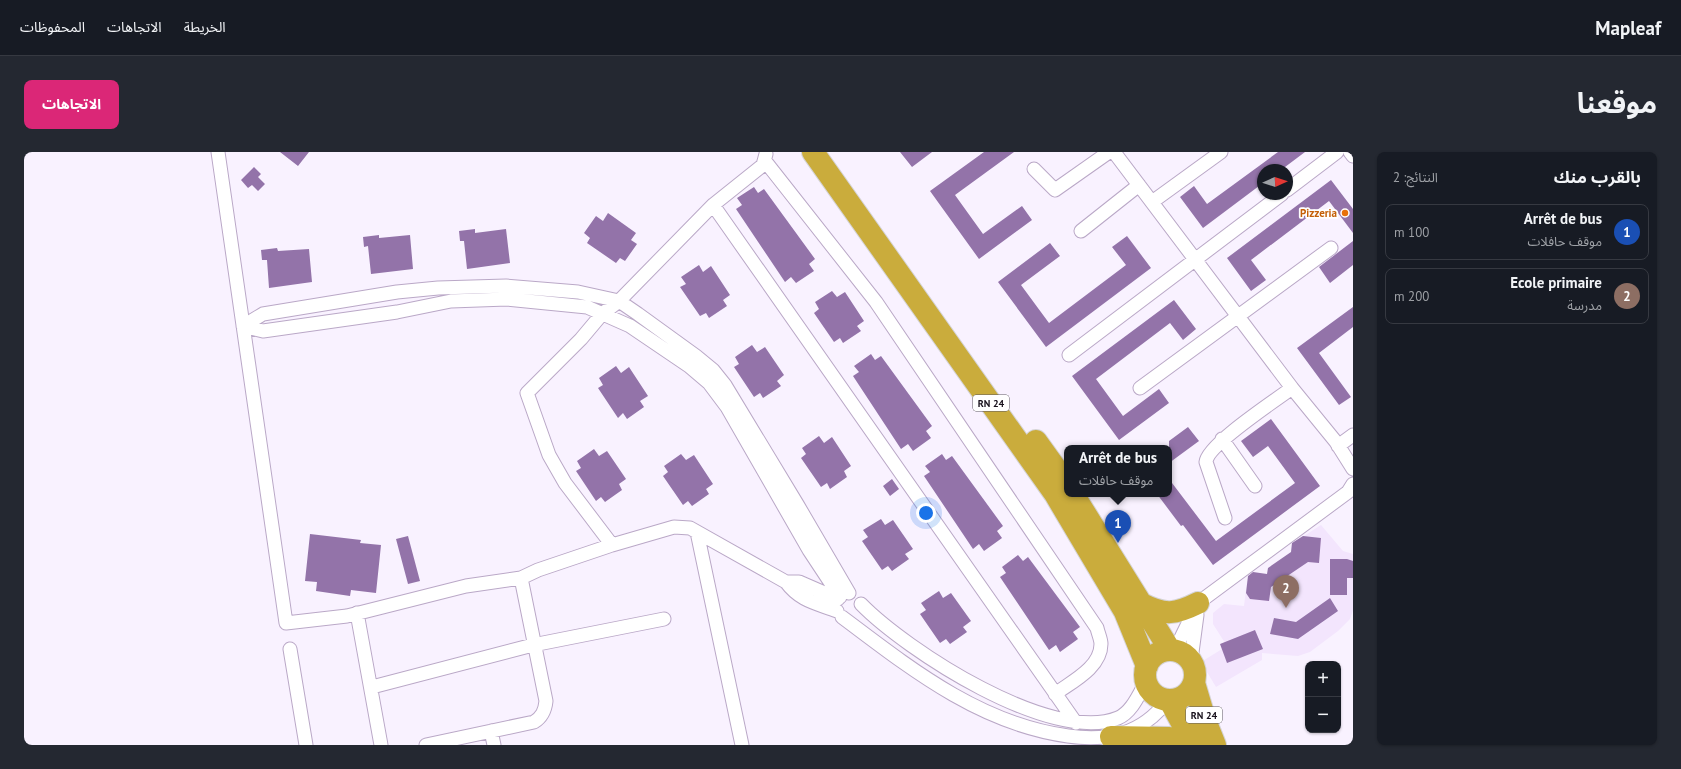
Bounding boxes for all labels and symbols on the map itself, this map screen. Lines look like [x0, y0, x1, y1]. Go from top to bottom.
north arrow [1257, 164, 1293, 200]
place label: Pizzeria [1300, 206, 1337, 220]
marker: Pizzeria [1340, 208, 1350, 218]
road number: RN 24 [973, 395, 1009, 411]
your location [916, 503, 936, 523]
pin: 1 [1105, 510, 1131, 543]
pin: 2 [1273, 575, 1299, 608]
road number: RN 24 [1186, 707, 1222, 723]

